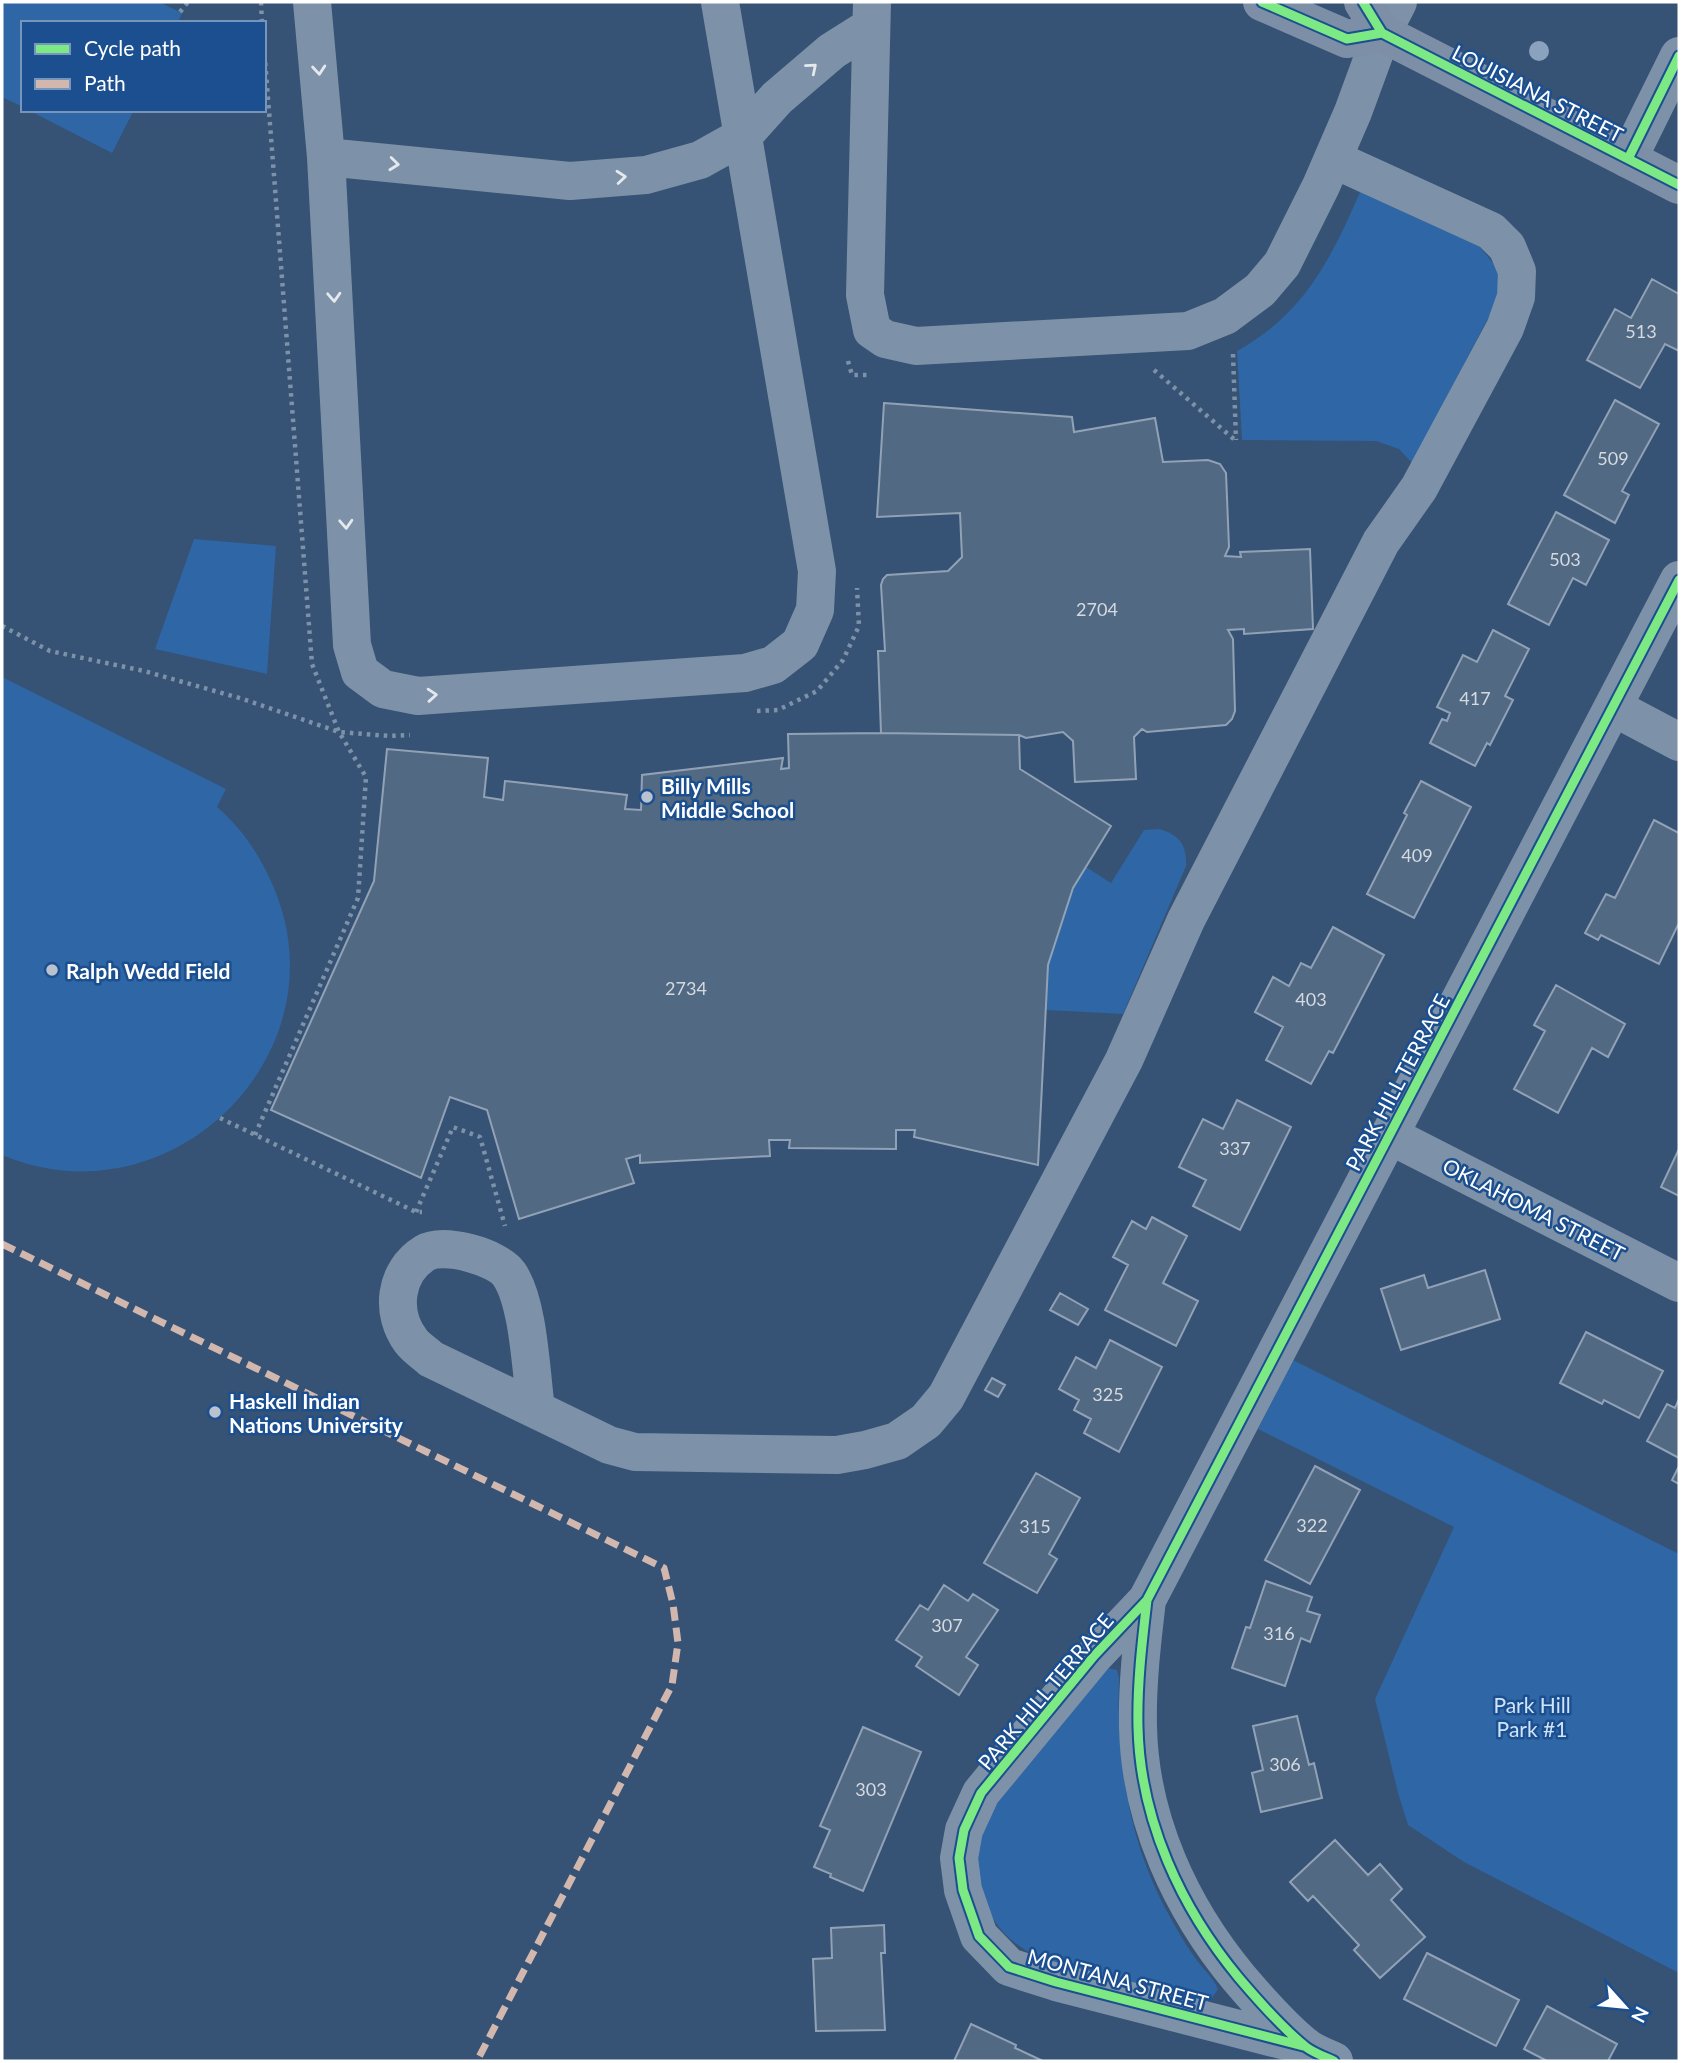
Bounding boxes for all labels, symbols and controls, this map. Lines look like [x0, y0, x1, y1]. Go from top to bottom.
legend [21, 21, 266, 112]
text: Cycle path [84, 35, 181, 60]
street label: LOUISIANA STREET [1448, 39, 1628, 147]
one-way arrow [311, 64, 326, 76]
one-way arrow [803, 64, 816, 76]
text: Path [84, 70, 126, 95]
one-way arrow [389, 156, 400, 171]
one-way arrow [616, 170, 627, 185]
one-way arrow [326, 291, 341, 302]
house number: 513 [1625, 320, 1657, 342]
house number: 509 [1597, 447, 1629, 469]
one-way arrow [338, 519, 353, 530]
house number: 503 [1549, 548, 1581, 570]
house number: 2704 [1076, 598, 1118, 620]
house number: 417 [1459, 687, 1491, 709]
one-way arrow [426, 688, 437, 703]
place label: Billy Mills Middle School [661, 773, 794, 822]
marker: Billy Mills Middle School [639, 789, 655, 805]
house number: 409 [1401, 844, 1433, 866]
place label: Ralph Wedd Field [66, 958, 230, 983]
marker: Ralph Wedd Field [44, 962, 60, 978]
house number: 2734 [665, 977, 707, 999]
house number: 403 [1295, 988, 1327, 1010]
street label: PARK HILL TERRACE [1340, 989, 1454, 1175]
house number: 337 [1219, 1137, 1251, 1159]
street label: OKLAHOMA STREET [1439, 1152, 1630, 1266]
house number: 325 [1092, 1383, 1124, 1405]
place label: Haskell Indian Nations University [229, 1388, 404, 1437]
marker: Haskell Indian Nations University [207, 1404, 223, 1420]
house number: 322 [1296, 1514, 1328, 1536]
house number: 315 [1019, 1515, 1051, 1537]
street label: PARK HILL TERRACE [972, 1608, 1118, 1774]
house number: 307 [931, 1614, 963, 1636]
house number: 316 [1263, 1622, 1295, 1644]
park label: Park Hill Park #1 [1493, 1692, 1571, 1741]
house number: 306 [1269, 1753, 1301, 1775]
house number: 303 [855, 1778, 887, 1800]
street label: MONTANA STREET [1025, 1943, 1212, 2015]
north arrow [1590, 1972, 1660, 2042]
text: N [1627, 2003, 1654, 2027]

